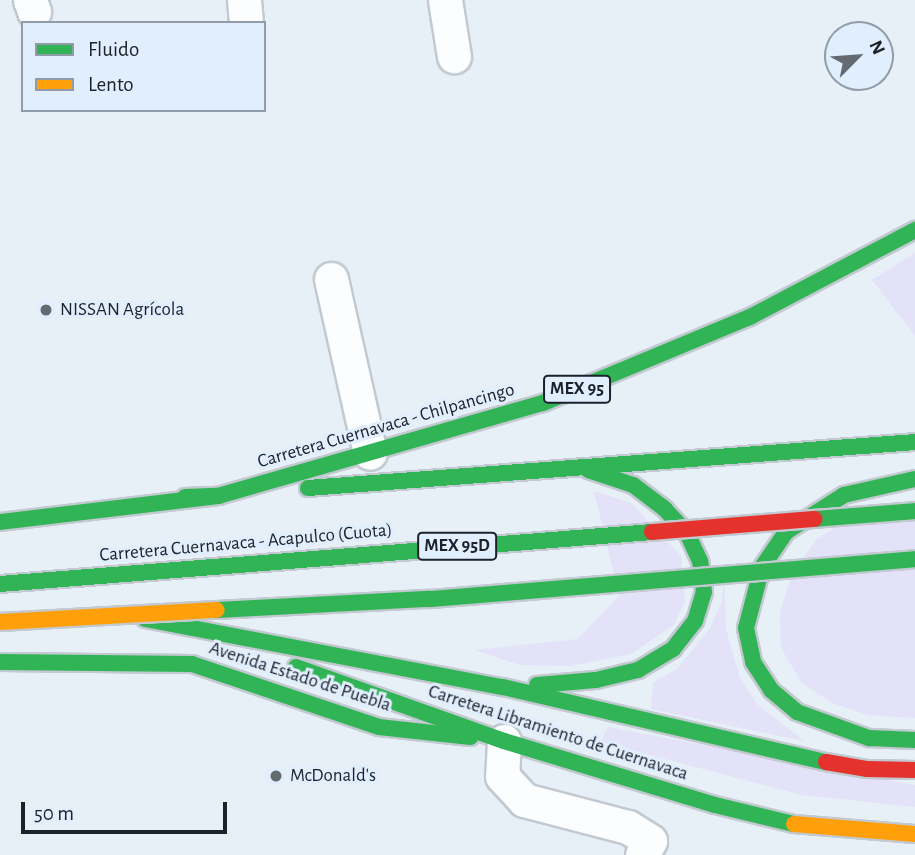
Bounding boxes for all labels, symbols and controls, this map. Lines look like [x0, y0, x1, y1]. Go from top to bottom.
legend [21, 21, 266, 112]
north arrow [824, 21, 894, 91]
text: N [865, 38, 888, 58]
text: Fluido [88, 39, 139, 60]
text: Lento [88, 74, 134, 95]
place label: NISSAN Agrícola [60, 299, 184, 321]
marker: NISSAN Agrícola [38, 302, 54, 318]
road number: MEX 95 [542, 374, 612, 404]
street label: Carretera Cuernavaca - Chilpancingo [255, 378, 517, 474]
street label: Carretera Cuernavaca - Acapulco (Cuota) [99, 519, 393, 567]
road number: MEX 95D [417, 532, 497, 560]
street label: Avenida Estado de Puebla [206, 637, 394, 717]
street label: Carretera Libramiento de Cuernavaca [425, 680, 691, 786]
place label: McDonald's [290, 765, 376, 787]
marker: McDonald's [268, 768, 284, 784]
scale bar [24, 788, 231, 832]
text: 50 m [34, 803, 74, 824]

